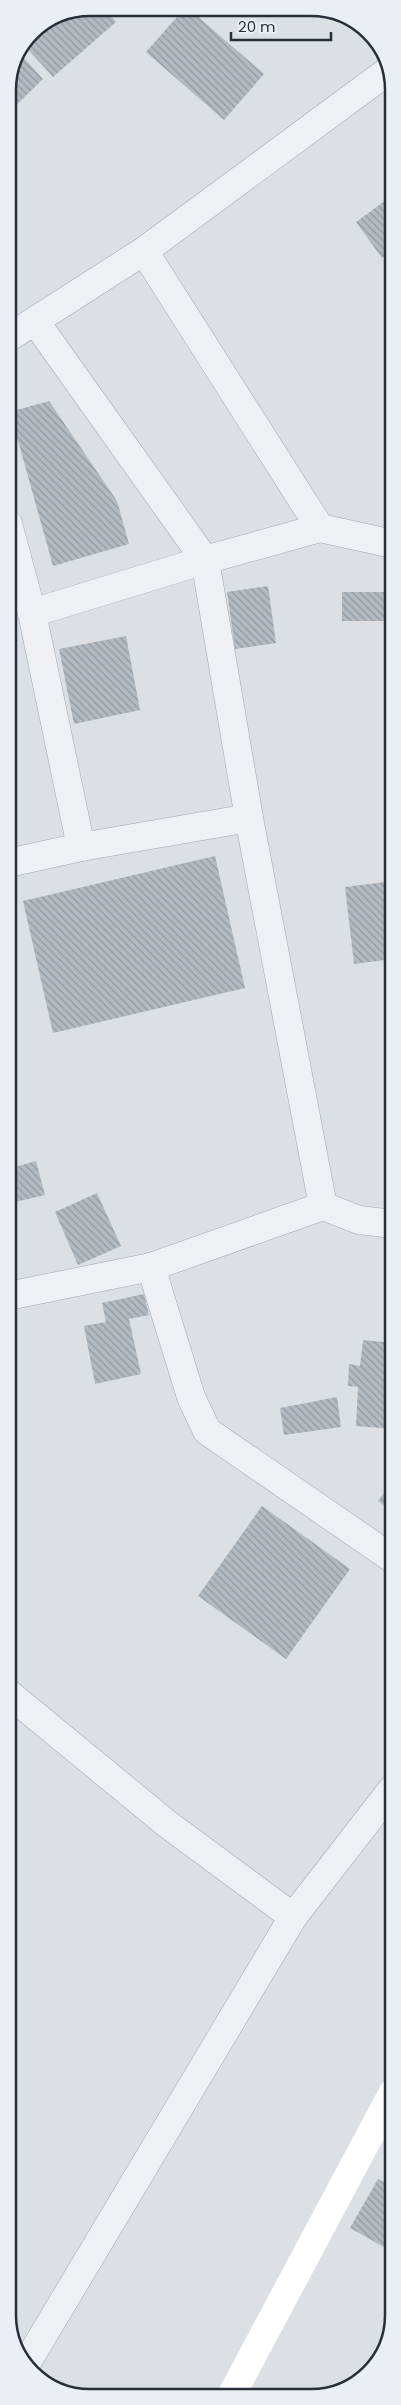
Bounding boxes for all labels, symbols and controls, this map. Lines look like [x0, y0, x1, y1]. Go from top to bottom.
scale bar [231, 10, 331, 42]
text: 20 m [238, 16, 276, 37]

